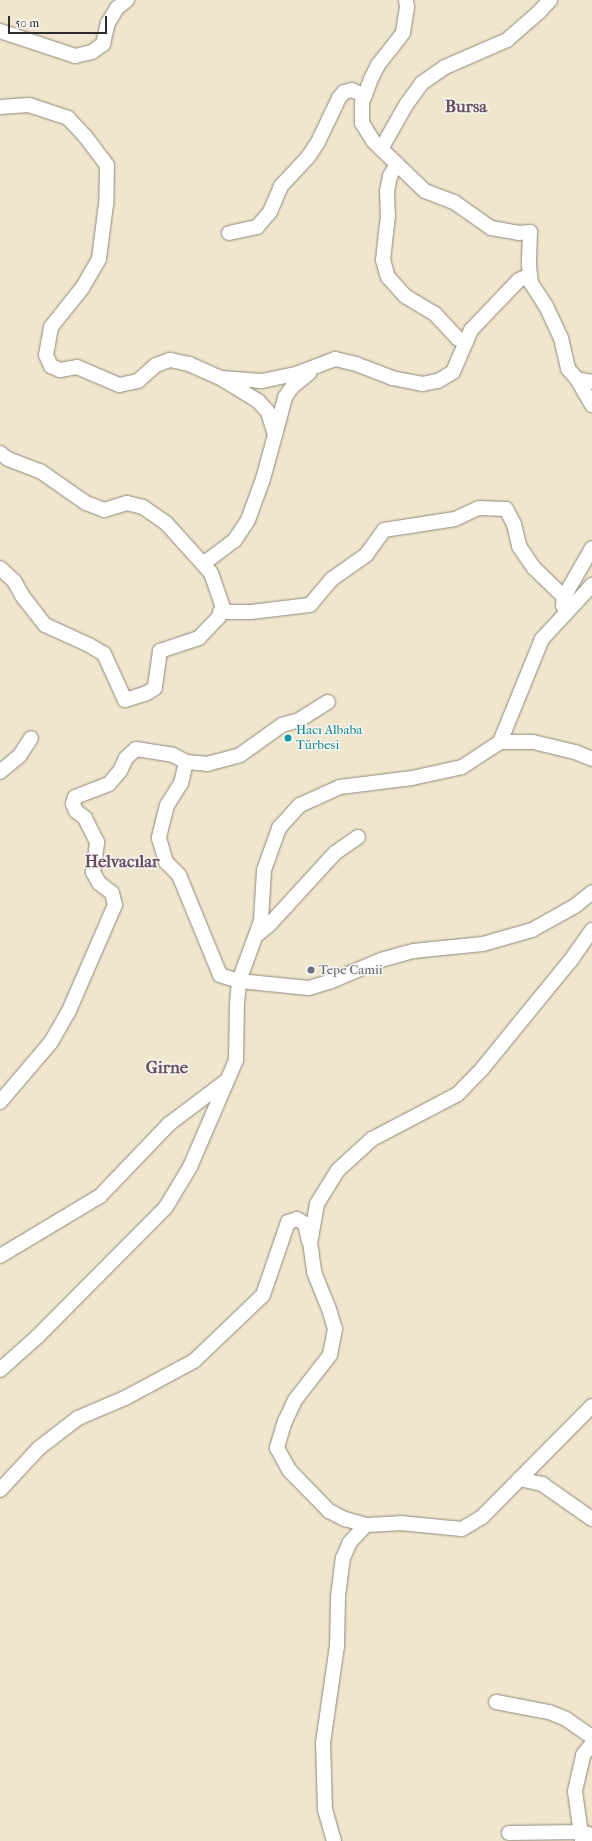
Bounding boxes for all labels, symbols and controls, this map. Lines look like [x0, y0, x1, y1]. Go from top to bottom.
scale bar [10, 8, 109, 34]
text: 50 m [15, 16, 39, 30]
district label: Bursa [445, 97, 487, 117]
place label: Hacı Albaba Türbesi [296, 723, 362, 754]
marker: Hacı Albaba Türbesi [283, 733, 293, 743]
district label: Helvacılar [85, 852, 159, 872]
place label: Tepe Camii [319, 962, 383, 978]
marker: Tepe Camii [306, 965, 316, 975]
district label: Girne [146, 1058, 188, 1078]

